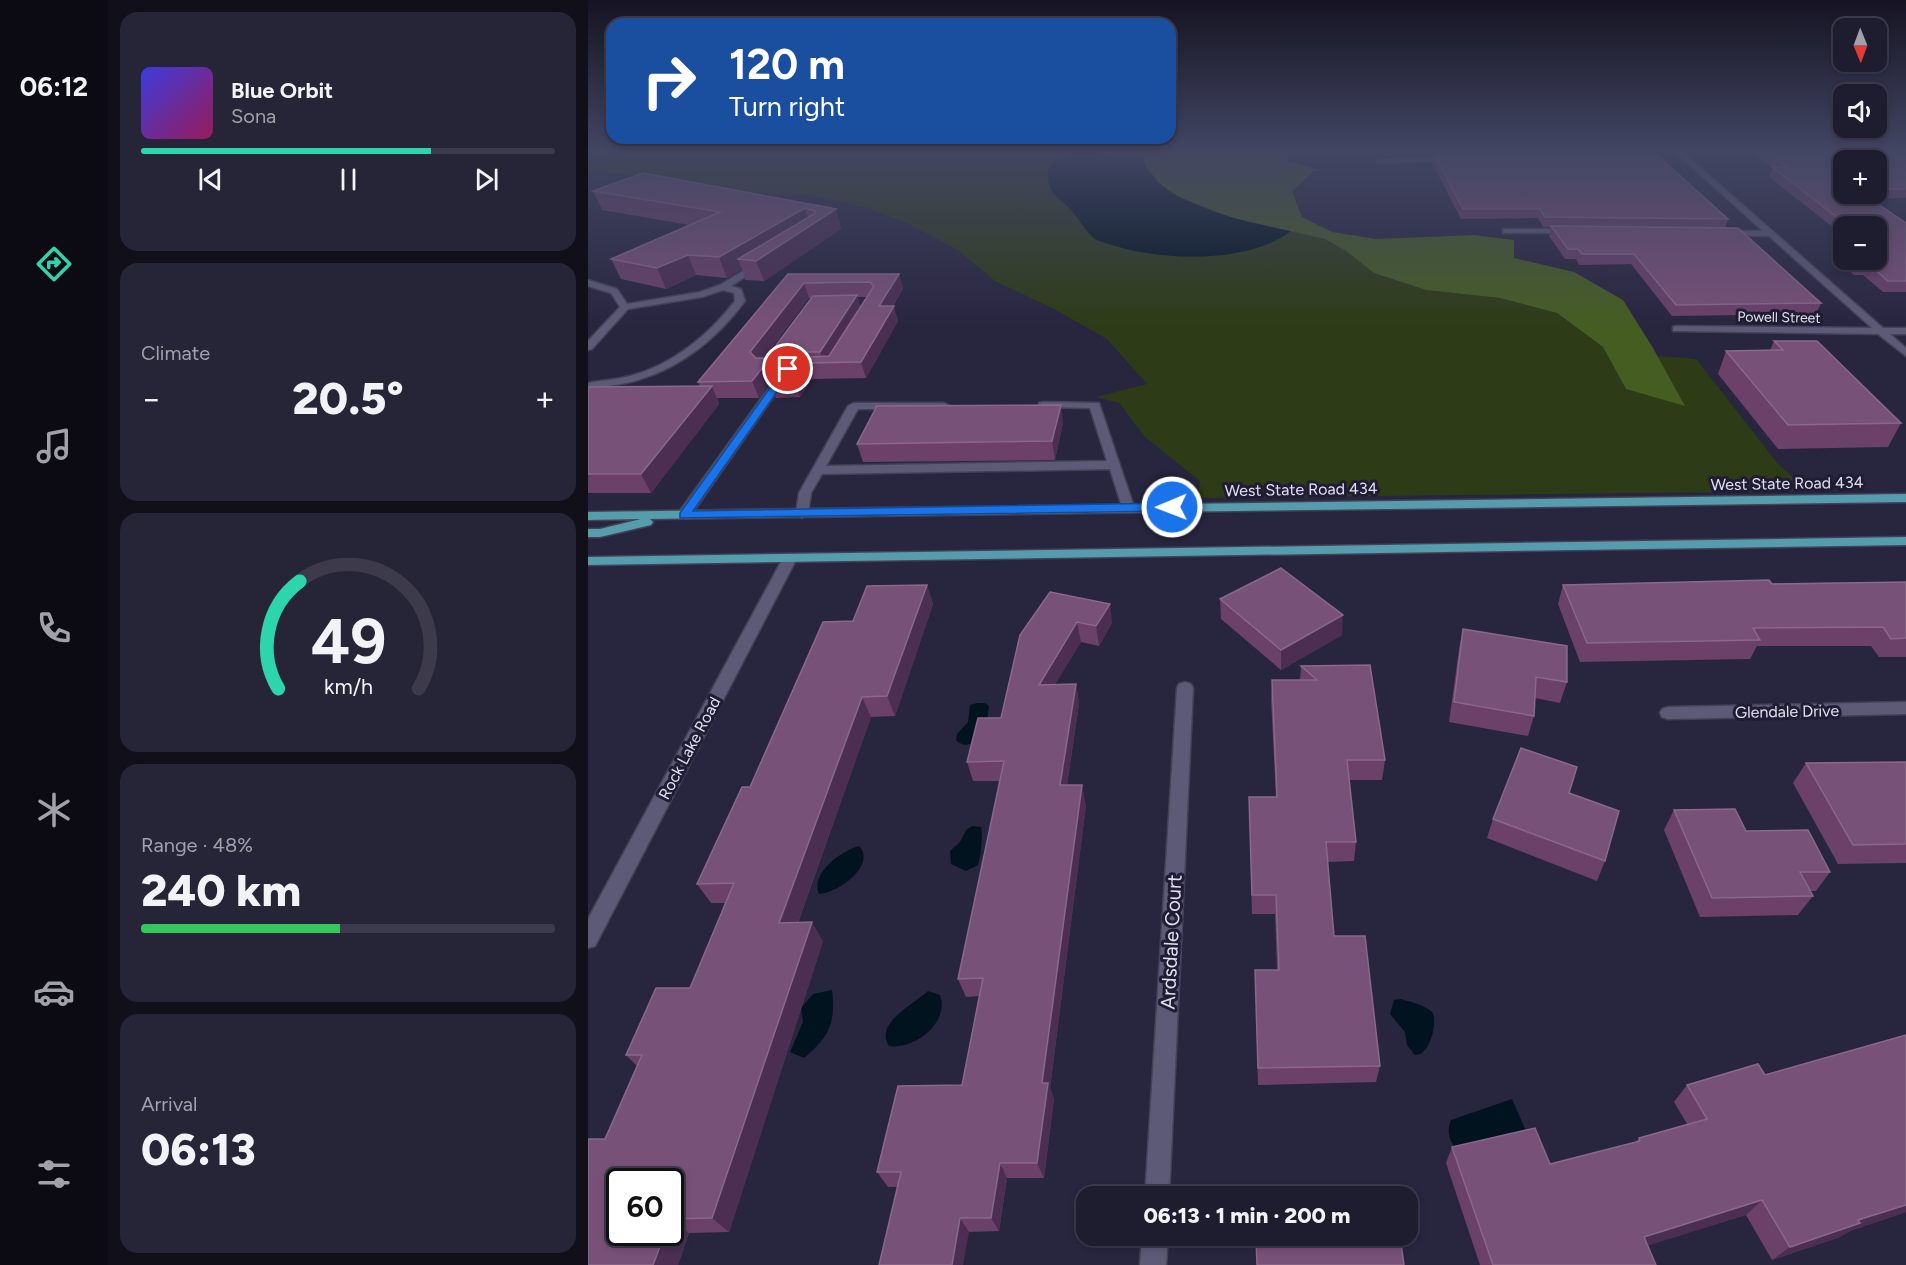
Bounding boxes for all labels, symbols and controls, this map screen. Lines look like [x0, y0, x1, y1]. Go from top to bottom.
north arrow [1833, 18, 1887, 72]
map controls [1833, 18, 1887, 270]
text: 120 m [729, 39, 845, 90]
icon: right [630, 42, 708, 120]
text: 06:12 [20, 70, 88, 103]
text: Blue Orbit [231, 77, 333, 104]
button: sound [1833, 84, 1887, 138]
text: Turn right [729, 90, 845, 123]
text: Sona [231, 104, 276, 128]
button: + [1833, 150, 1887, 204]
icon: previous [194, 163, 227, 196]
icon: pause [332, 163, 365, 196]
icon: next [470, 163, 503, 196]
button: − [1833, 216, 1887, 270]
icon: directions [33, 243, 75, 285]
street label: Powell Street [1737, 308, 1821, 327]
text: Climate [141, 341, 210, 365]
pin [762, 343, 813, 394]
icon: arrive [771, 352, 804, 385]
text: 20.5° [292, 371, 404, 425]
text: − [141, 379, 162, 418]
text: + [534, 379, 555, 418]
icon: music [33, 425, 75, 467]
street label: West State Road 434 [1710, 473, 1864, 494]
position arrow [1140, 475, 1204, 539]
street label: West State Road 434 [1224, 479, 1378, 500]
text: 49 [310, 605, 386, 680]
icon: phone [33, 607, 75, 649]
text: km/h [324, 675, 372, 700]
street label: Rock Lake Road [654, 694, 724, 803]
street label: Glendale Drive [1735, 701, 1839, 722]
icon: climate [33, 789, 75, 831]
text: Range · 48% [141, 833, 253, 857]
text: 240 km [141, 863, 301, 917]
street label: Ardsdale Court [1155, 874, 1187, 1010]
icon: car [33, 971, 75, 1013]
text: Arrival [141, 1092, 197, 1116]
text: 06:13 [141, 1122, 256, 1176]
icon: filters [33, 1153, 75, 1195]
speed limit sign: 60 [606, 1168, 684, 1246]
text: 06:13 · 1 min · 200 m [1144, 1202, 1350, 1229]

